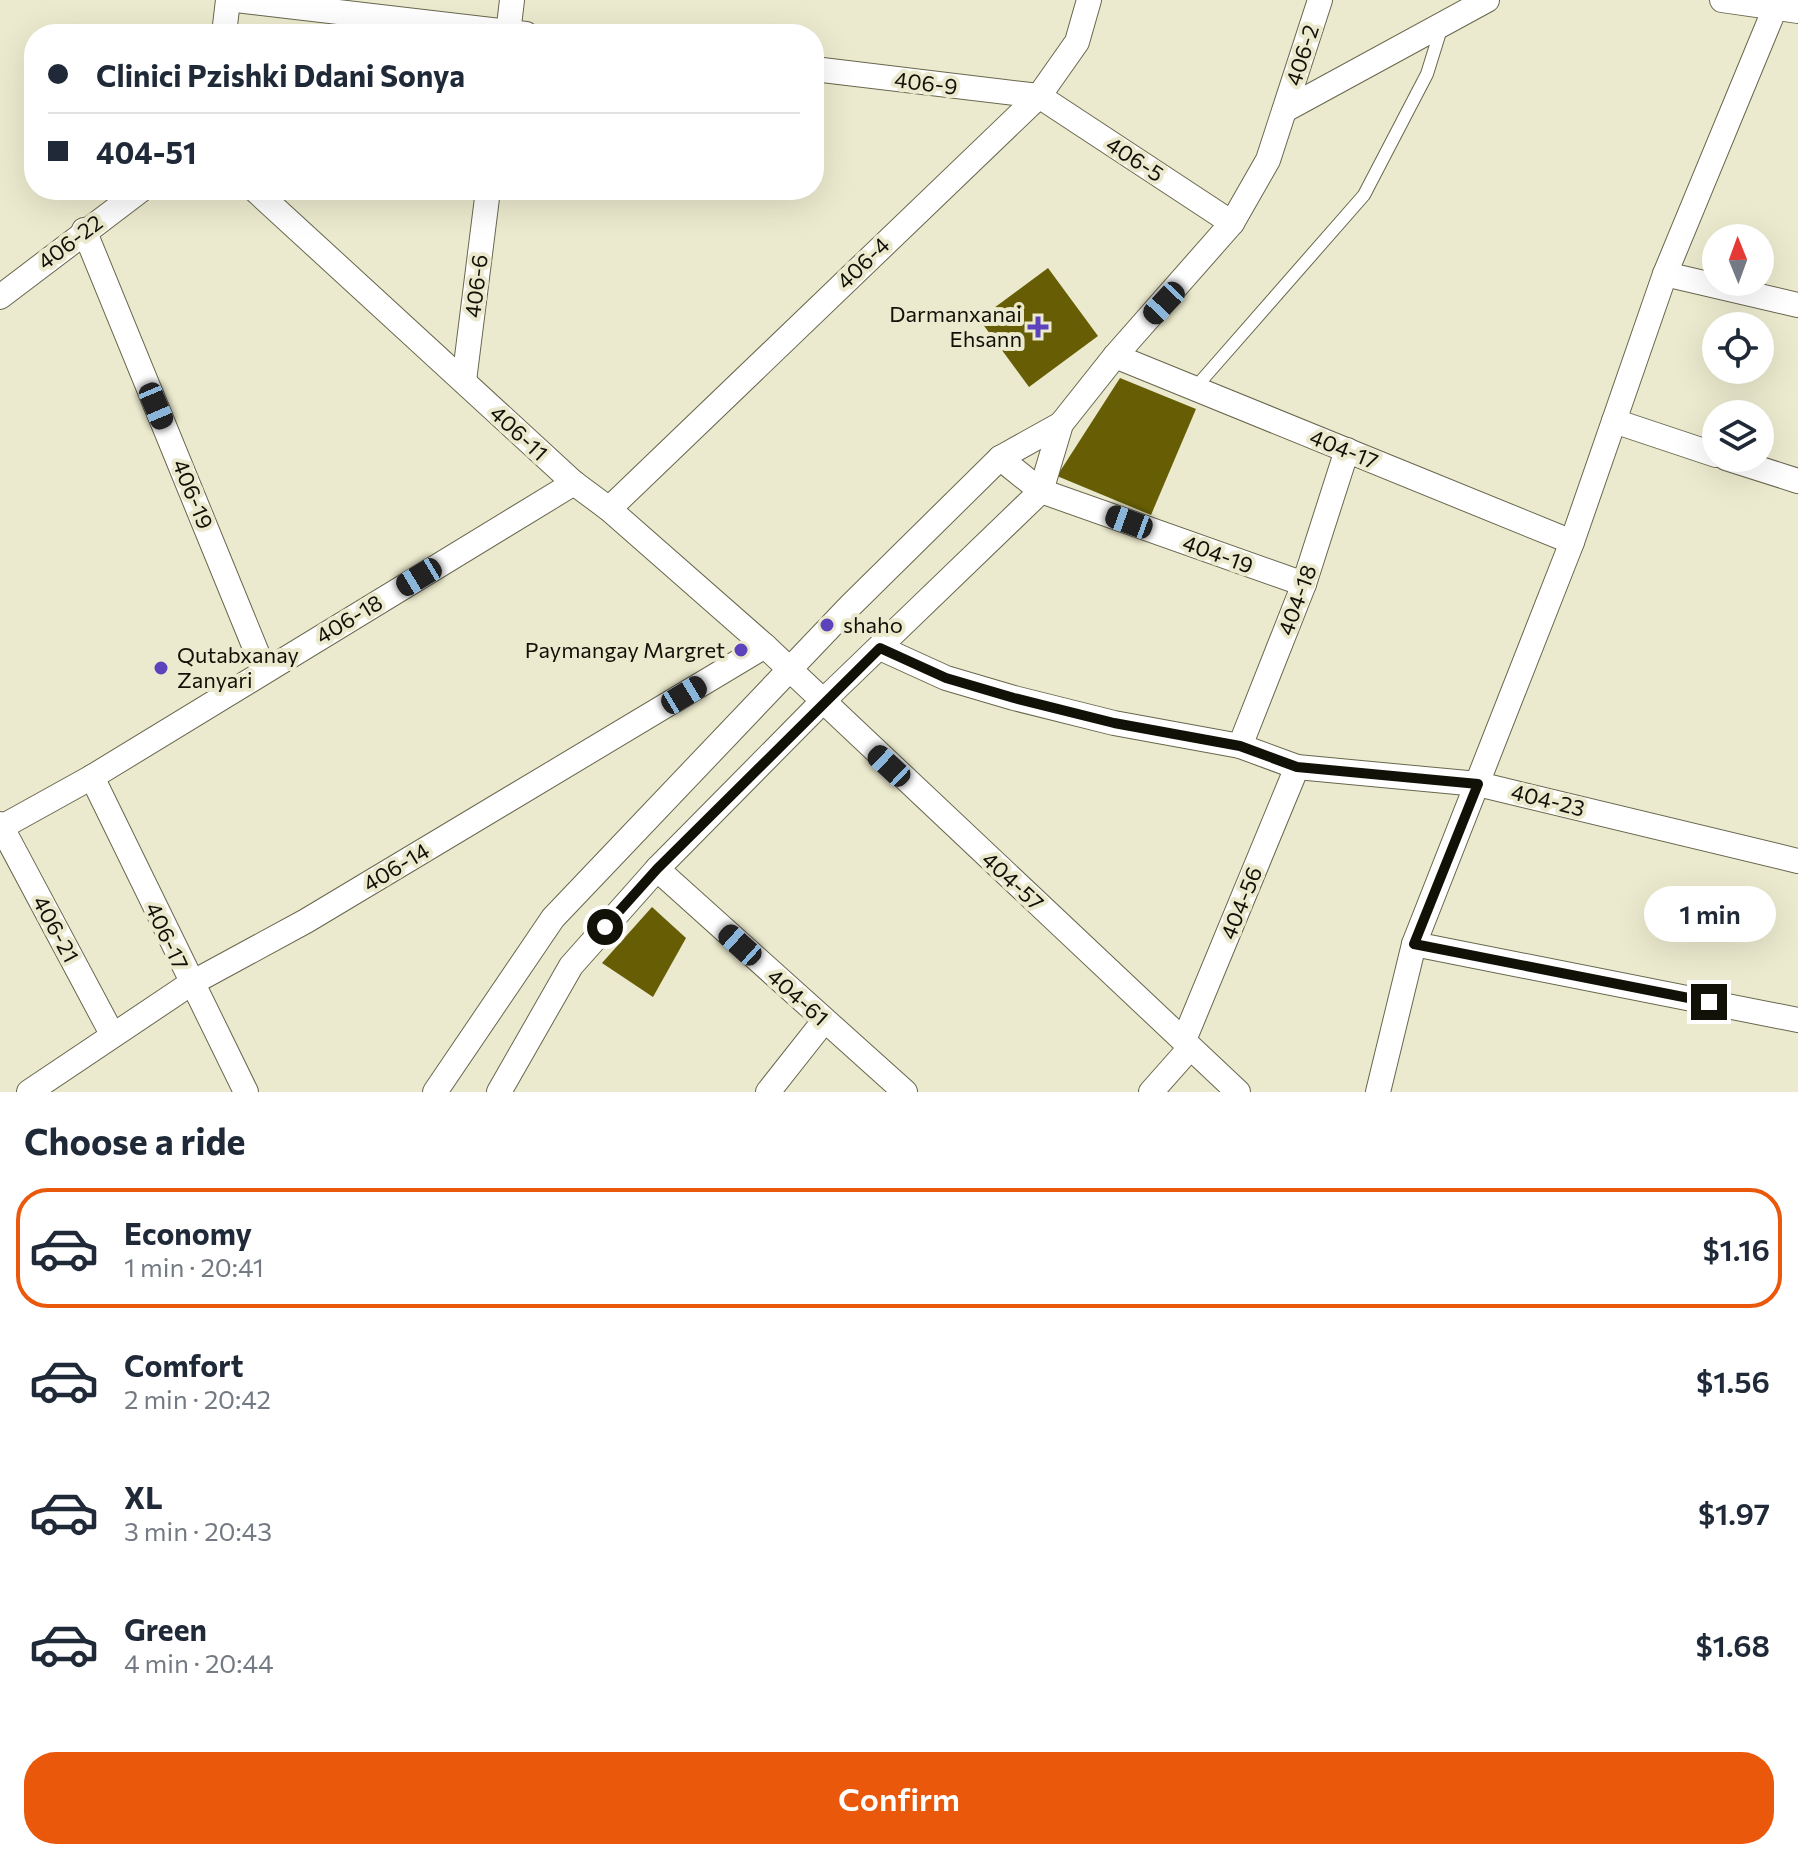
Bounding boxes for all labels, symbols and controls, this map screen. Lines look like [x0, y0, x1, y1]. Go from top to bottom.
street label: 406-2 [1279, 21, 1324, 89]
text: Clinici Pzishki Ddani Sonya [96, 56, 465, 93]
street label: 406-9 [893, 65, 959, 100]
street label: 406-5 [1102, 130, 1169, 187]
text: 404-51 [96, 133, 197, 170]
street label: 406-22 [32, 208, 108, 275]
north arrow [1702, 224, 1774, 296]
map controls [1702, 224, 1774, 472]
street label: 406-4 [830, 231, 895, 294]
street label: 406-6 [458, 253, 493, 319]
car [1139, 277, 1189, 329]
place label: Darmanxanai Ehsann [889, 300, 1022, 352]
button: locate [1702, 312, 1774, 384]
marker: Darmanxanai Ehsann [1029, 318, 1047, 336]
car [136, 379, 176, 433]
street label: 406-11 [485, 399, 554, 466]
button: layers [1702, 400, 1774, 472]
street label: 404-17 [1306, 423, 1382, 474]
street label: 406-19 [167, 455, 220, 533]
car [1102, 503, 1156, 541]
street label: 404-19 [1179, 528, 1257, 579]
car [392, 554, 446, 600]
street label: 404-18 [1271, 561, 1322, 639]
street label: 406-18 [311, 588, 387, 649]
place label: shaho [843, 611, 903, 638]
marker: shaho [818, 616, 836, 634]
place label: Paymangay Margret [525, 636, 725, 663]
place label: Qutabxanay Zanyari [177, 641, 299, 693]
marker: Paymangay Margret [732, 641, 750, 659]
marker: Qutabxanay Zanyari [152, 659, 170, 677]
car [657, 672, 711, 718]
car [863, 741, 915, 791]
street label: 404-23 [1509, 777, 1588, 822]
street label: 406-14 [358, 836, 434, 897]
street label: 404-57 [977, 845, 1050, 916]
street label: 404-56 [1214, 863, 1267, 943]
callout: 1 min [1643, 886, 1775, 942]
street label: 406-21 [28, 891, 85, 967]
street label: 406-17 [140, 898, 195, 974]
text: 1 min [1679, 898, 1741, 929]
route start [587, 909, 623, 945]
car [714, 920, 766, 970]
street label: 404-61 [762, 962, 834, 1031]
route end [1691, 984, 1727, 1020]
text: Choose a ride [24, 1118, 245, 1162]
icon: car [28, 1212, 100, 1284]
text: Economy [124, 1214, 252, 1251]
text: $1.16 [1702, 1230, 1770, 1267]
text: 1 min · 20:41 [124, 1251, 264, 1282]
icon: car [28, 1344, 100, 1416]
text: Comfort [124, 1346, 243, 1383]
text: $1.56 [1696, 1362, 1770, 1399]
text: 2 min · 20:42 [124, 1383, 271, 1414]
icon: car [28, 1476, 100, 1548]
text: XL [124, 1478, 163, 1515]
text: $1.97 [1698, 1494, 1770, 1531]
text: 3 min · 20:43 [124, 1515, 272, 1546]
icon: car [28, 1608, 100, 1680]
text: Green [124, 1610, 207, 1647]
text: $1.68 [1696, 1626, 1770, 1663]
text: 4 min · 20:44 [124, 1647, 274, 1678]
button: Confirm [24, 1752, 1774, 1844]

